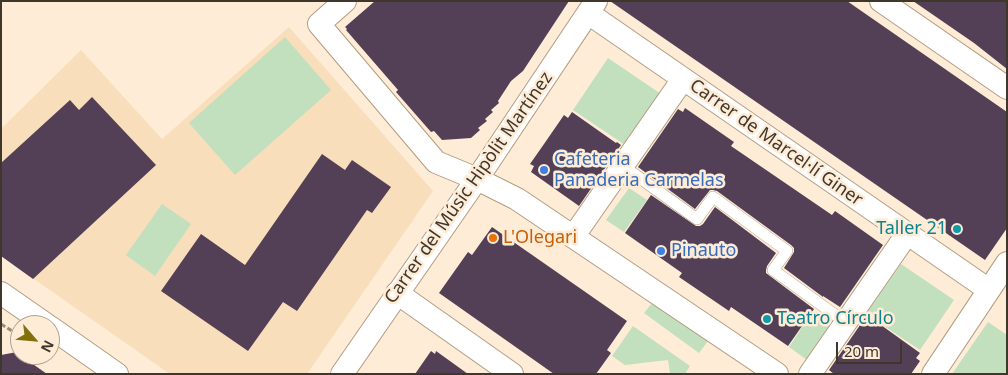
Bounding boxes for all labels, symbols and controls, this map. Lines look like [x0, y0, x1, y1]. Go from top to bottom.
street label: Carrer del Músic Hipòlit Martínez [380, 68, 558, 308]
street label: Carrer de Marcel·lí Giner [685, 75, 867, 211]
place label: Cafeteria Panaderia Carmelas [554, 149, 724, 192]
marker: Cafeteria Panaderia Carmelas [538, 164, 550, 176]
place label: Taller 21 [876, 218, 947, 240]
marker: Taller 21 [951, 223, 963, 235]
place label: L'Olegari [503, 227, 577, 249]
marker: L'Olegari [487, 232, 499, 244]
place label: Pinauto [671, 240, 736, 262]
marker: Pinauto [655, 245, 667, 257]
place label: Teatro Círculo [777, 308, 894, 330]
marker: Teatro Círculo [761, 313, 773, 325]
north arrow [10, 315, 60, 365]
scale bar [838, 332, 904, 364]
text: N [37, 337, 59, 356]
text: 20 m [844, 341, 879, 361]

